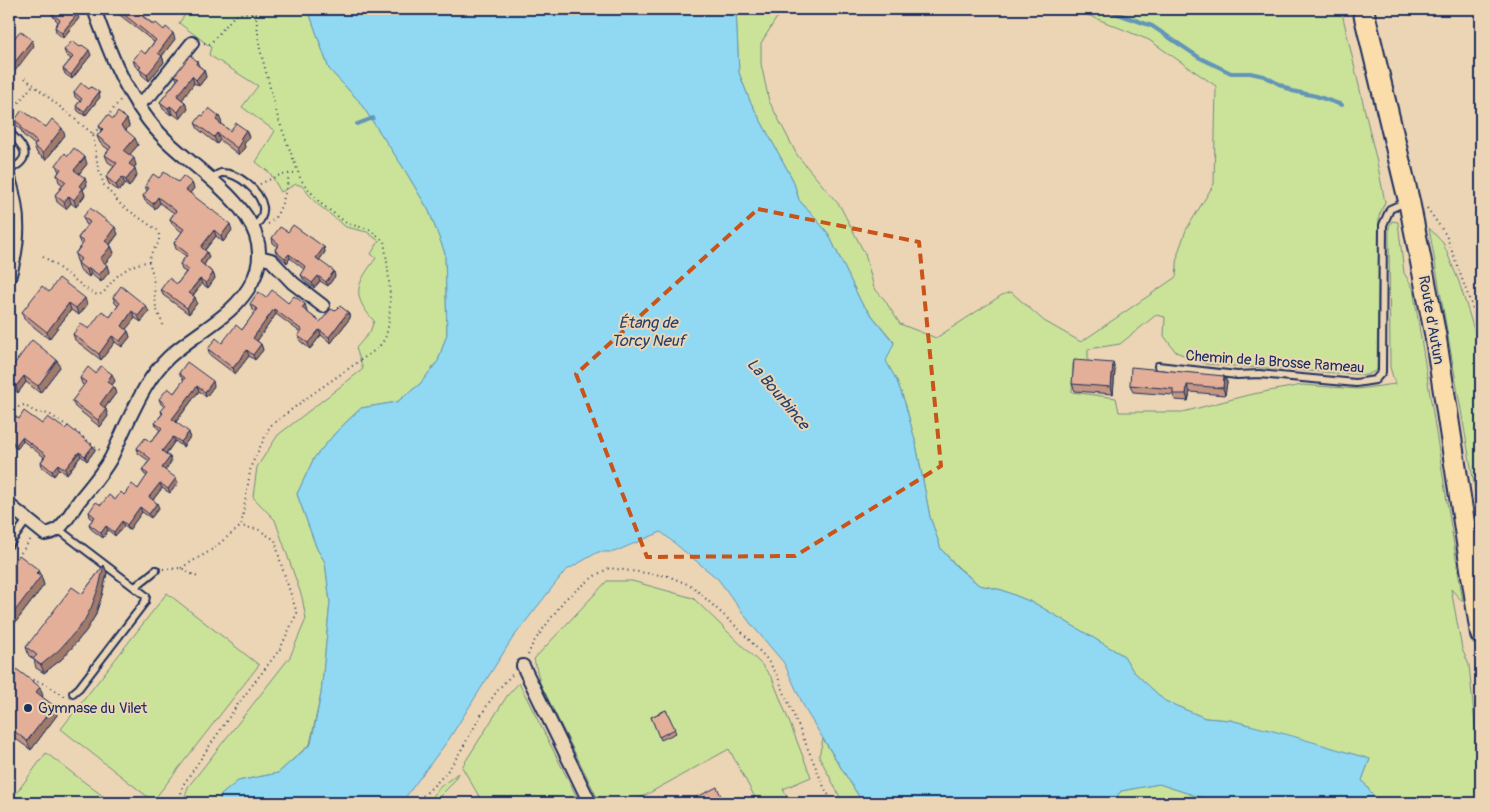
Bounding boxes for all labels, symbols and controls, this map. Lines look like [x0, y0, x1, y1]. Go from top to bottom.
street label: Route d'Autun [1414, 274, 1448, 366]
water label: Étang de Torcy Neuf [611, 313, 689, 351]
street label: Chemin de la Brosse Rameau [1185, 346, 1365, 378]
water label: La Bourbince [742, 354, 815, 435]
place label: Gymnase du Vilet [38, 699, 148, 718]
marker: Gymnase du Vilet [22, 702, 34, 714]

